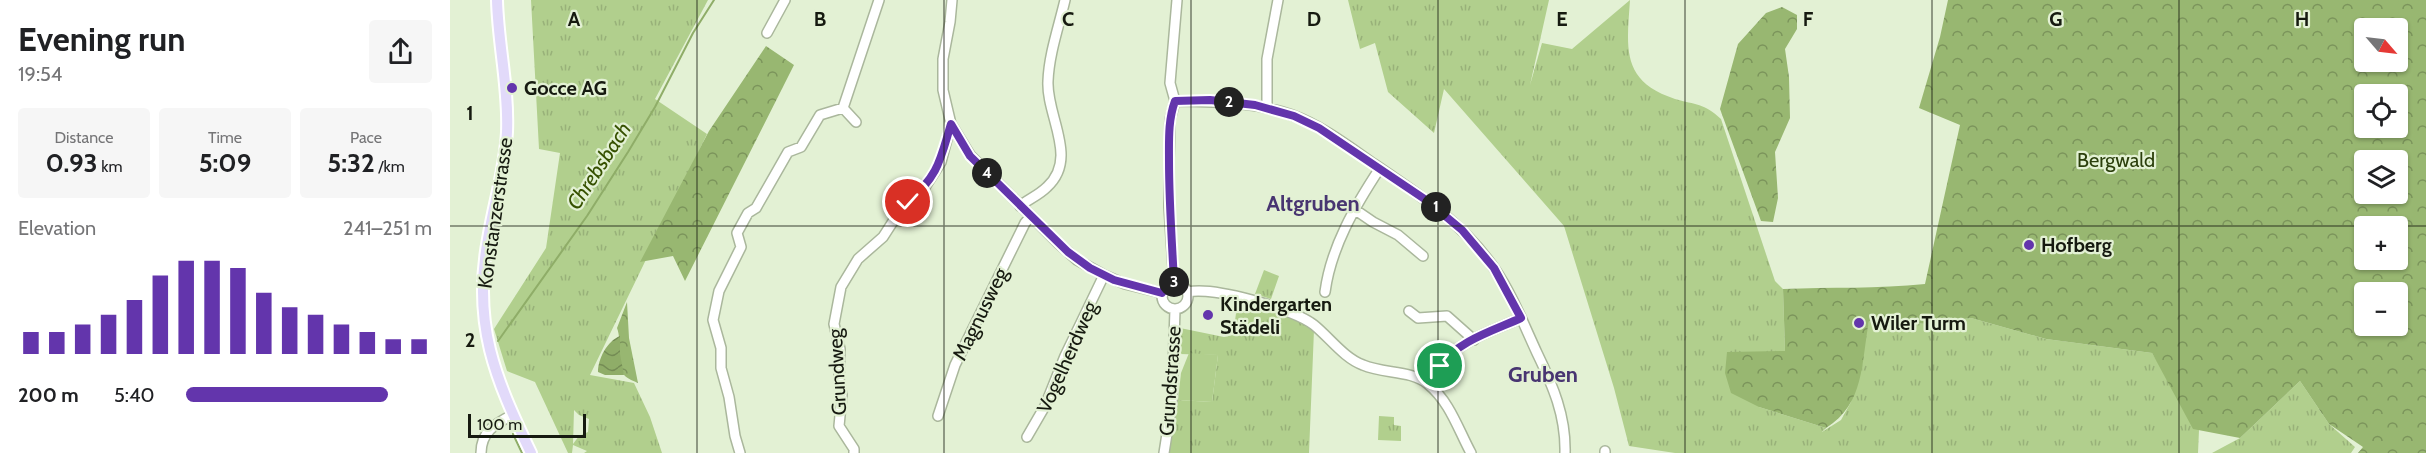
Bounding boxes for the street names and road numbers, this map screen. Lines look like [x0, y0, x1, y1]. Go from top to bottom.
street label: Konstanzerstrasse [473, 136, 517, 290]
street label: Magnusweg [947, 263, 1013, 364]
street label: Vogelherdweg [1032, 296, 1103, 417]
street label: Grundstrasse [1154, 325, 1186, 437]
street label: Grundweg [823, 327, 851, 416]

